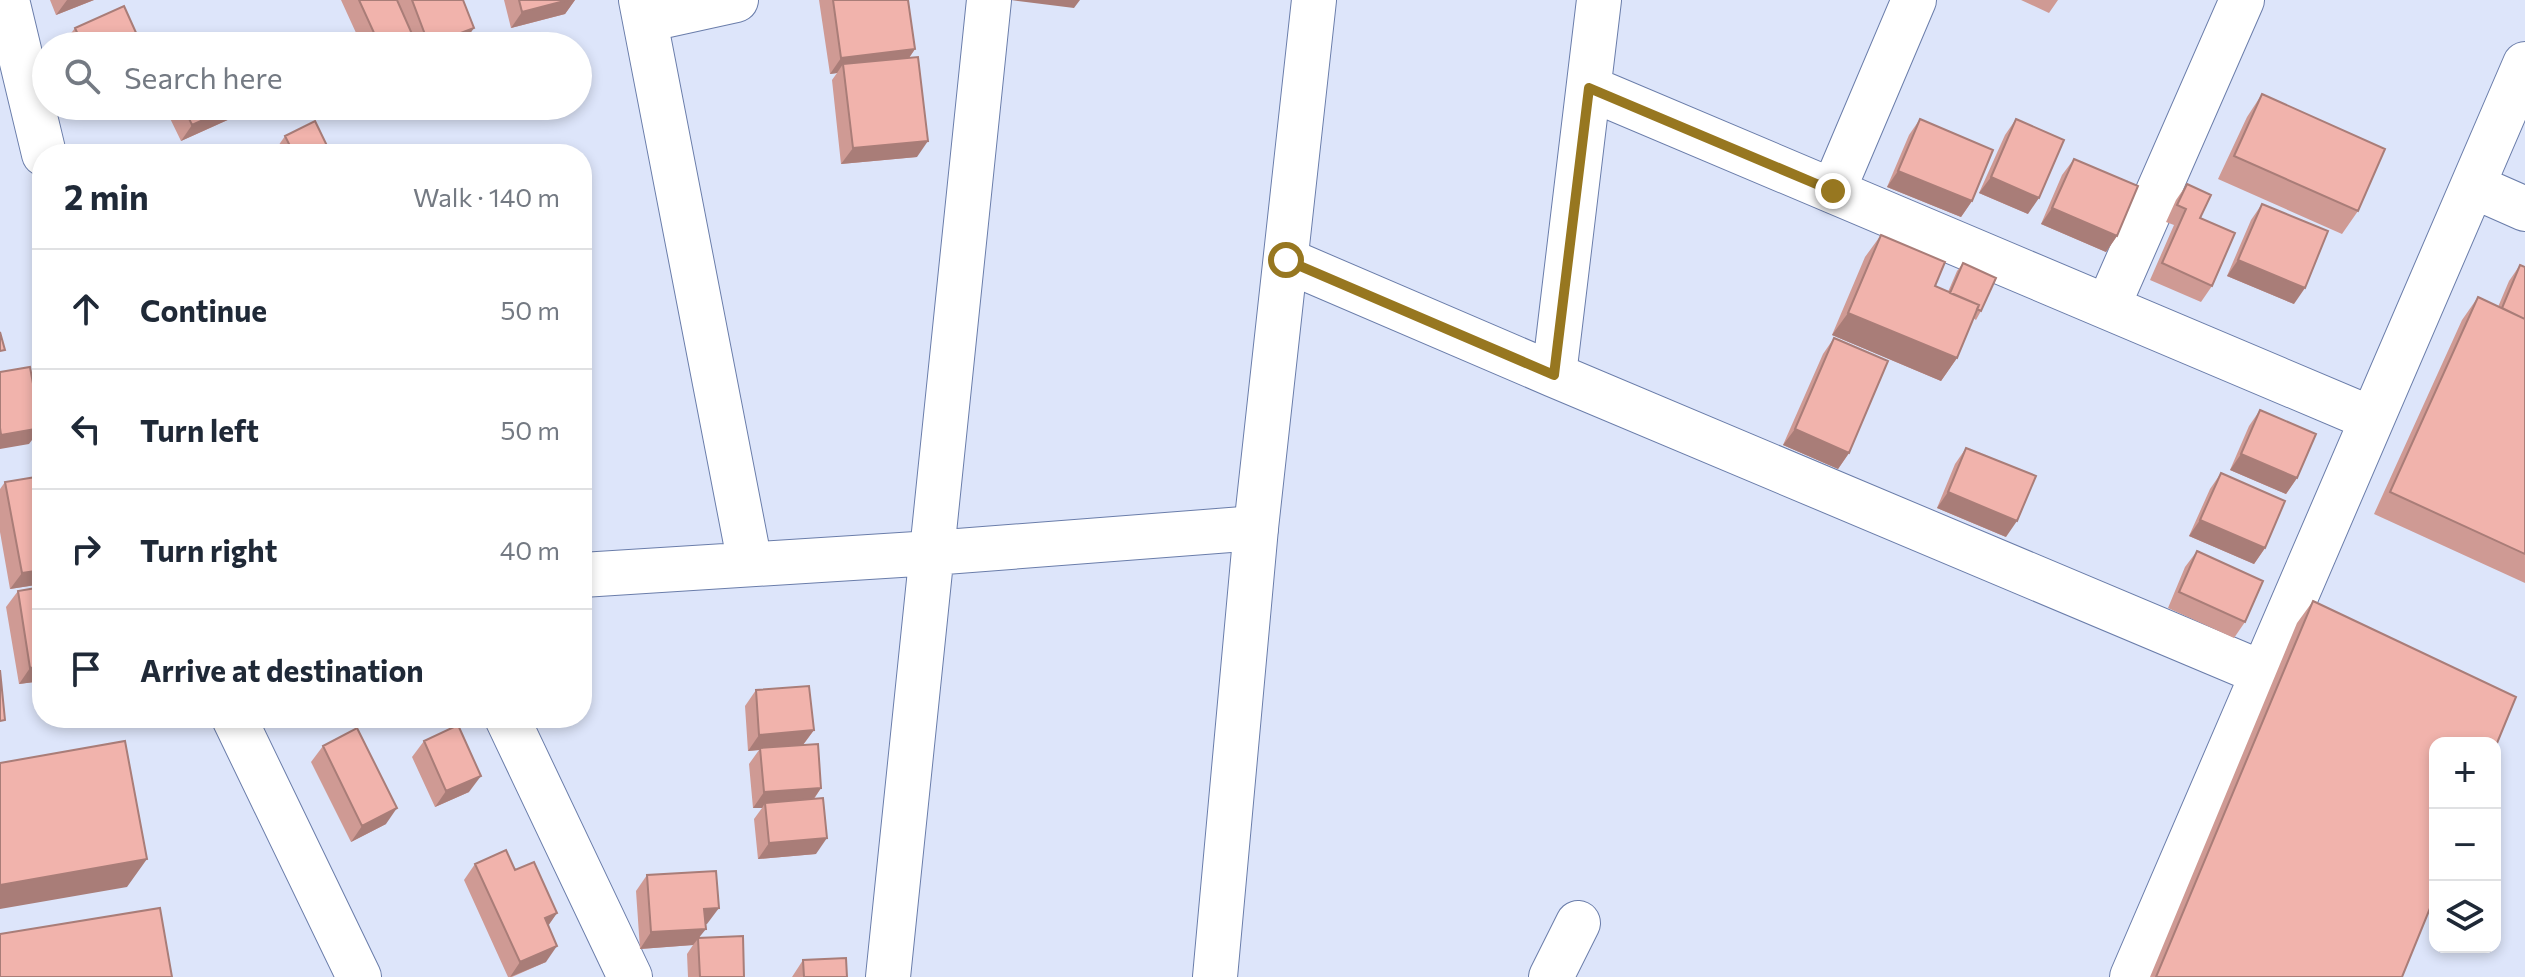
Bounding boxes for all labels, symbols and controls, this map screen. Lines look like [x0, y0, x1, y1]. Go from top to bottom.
search box [32, 32, 592, 120]
icon: search [60, 54, 104, 98]
text: Search here [124, 58, 283, 95]
route end [1815, 173, 1851, 209]
text: 2 min [64, 175, 149, 217]
text: Walk · 140 m [413, 181, 560, 212]
route start [1268, 242, 1304, 278]
icon: ahead [64, 287, 108, 331]
text: Continue [140, 291, 267, 328]
text: 50 m [500, 294, 560, 325]
icon: left [64, 407, 108, 451]
text: Turn left [140, 411, 259, 448]
text: 50 m [500, 414, 560, 445]
icon: right [64, 527, 108, 571]
text: Turn right [140, 531, 277, 568]
text: 40 m [500, 534, 560, 565]
icon: arrive [64, 647, 108, 691]
text: Arrive at destination [140, 651, 424, 688]
map controls [2429, 737, 2501, 953]
button: + [2429, 737, 2501, 809]
button: − [2429, 809, 2501, 881]
button: layers [2429, 881, 2501, 953]

